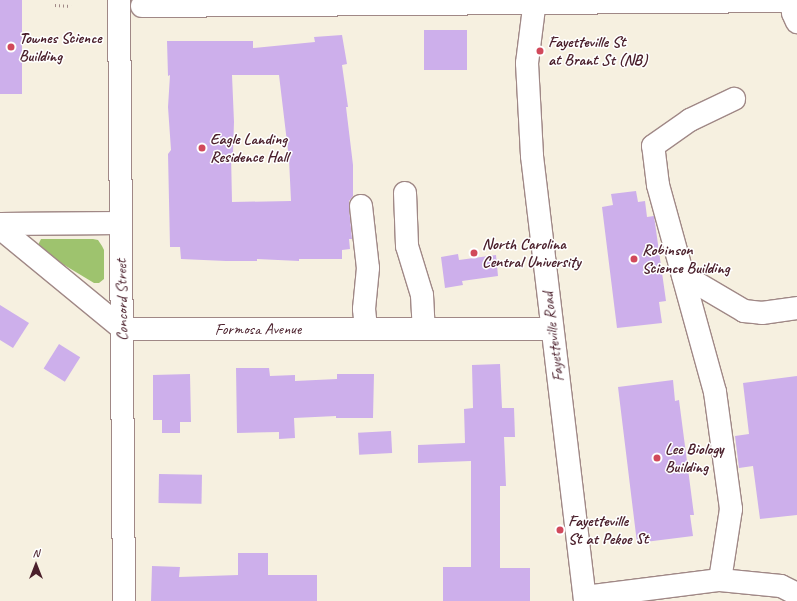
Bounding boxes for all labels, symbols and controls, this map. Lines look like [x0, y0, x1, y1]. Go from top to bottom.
place label: Townes Science Building [19, 28, 102, 66]
place label: Fayetteville St at Brant St (NB) [548, 32, 648, 70]
marker: Townes Science Building [6, 42, 16, 52]
marker: Fayetteville St at Brant St (NB) [535, 46, 545, 56]
place label: Eagle Landing Residence Hall [210, 129, 289, 167]
marker: Eagle Landing Residence Hall [197, 143, 207, 153]
place label: North Carolina Central University [482, 234, 581, 272]
place label: Robinson Science Building [642, 240, 730, 278]
marker: North Carolina Central University [469, 248, 479, 258]
marker: Robinson Science Building [629, 254, 639, 264]
street label: Concord Street [112, 259, 132, 341]
street label: Fayetteville Road [538, 291, 568, 383]
street label: Formosa Avenue [215, 319, 301, 339]
place label: Lee Biology Building [665, 439, 724, 477]
marker: Lee Biology Building [652, 453, 662, 463]
place label: Fayetteville St at Pekoe St [568, 511, 649, 549]
marker: Fayetteville St at Pekoe St [555, 525, 565, 535]
north arrow [16, 545, 56, 585]
text: N [33, 546, 39, 560]

